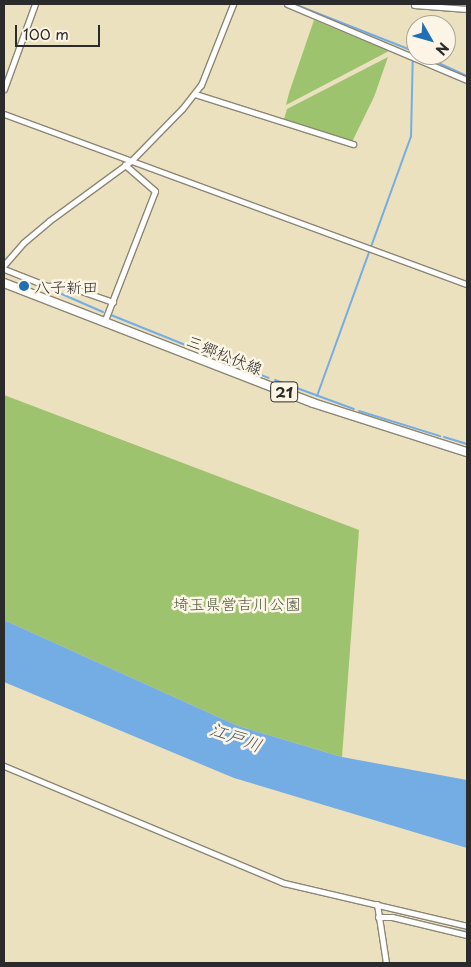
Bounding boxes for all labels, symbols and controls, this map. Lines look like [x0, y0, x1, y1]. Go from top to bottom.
scale bar [18, 15, 102, 47]
north arrow [406, 15, 456, 65]
text: 100 m [23, 22, 69, 45]
text: N [431, 38, 454, 60]
place label: 八子新田 [34, 276, 98, 296]
marker: 八子新田 [18, 280, 30, 292]
street label: 三郷松伏線 [184, 330, 266, 378]
road number: 21 [269, 380, 299, 404]
park label: 埼玉県営吉川公園 [173, 593, 301, 613]
water label: 江戸川 [207, 718, 265, 756]

